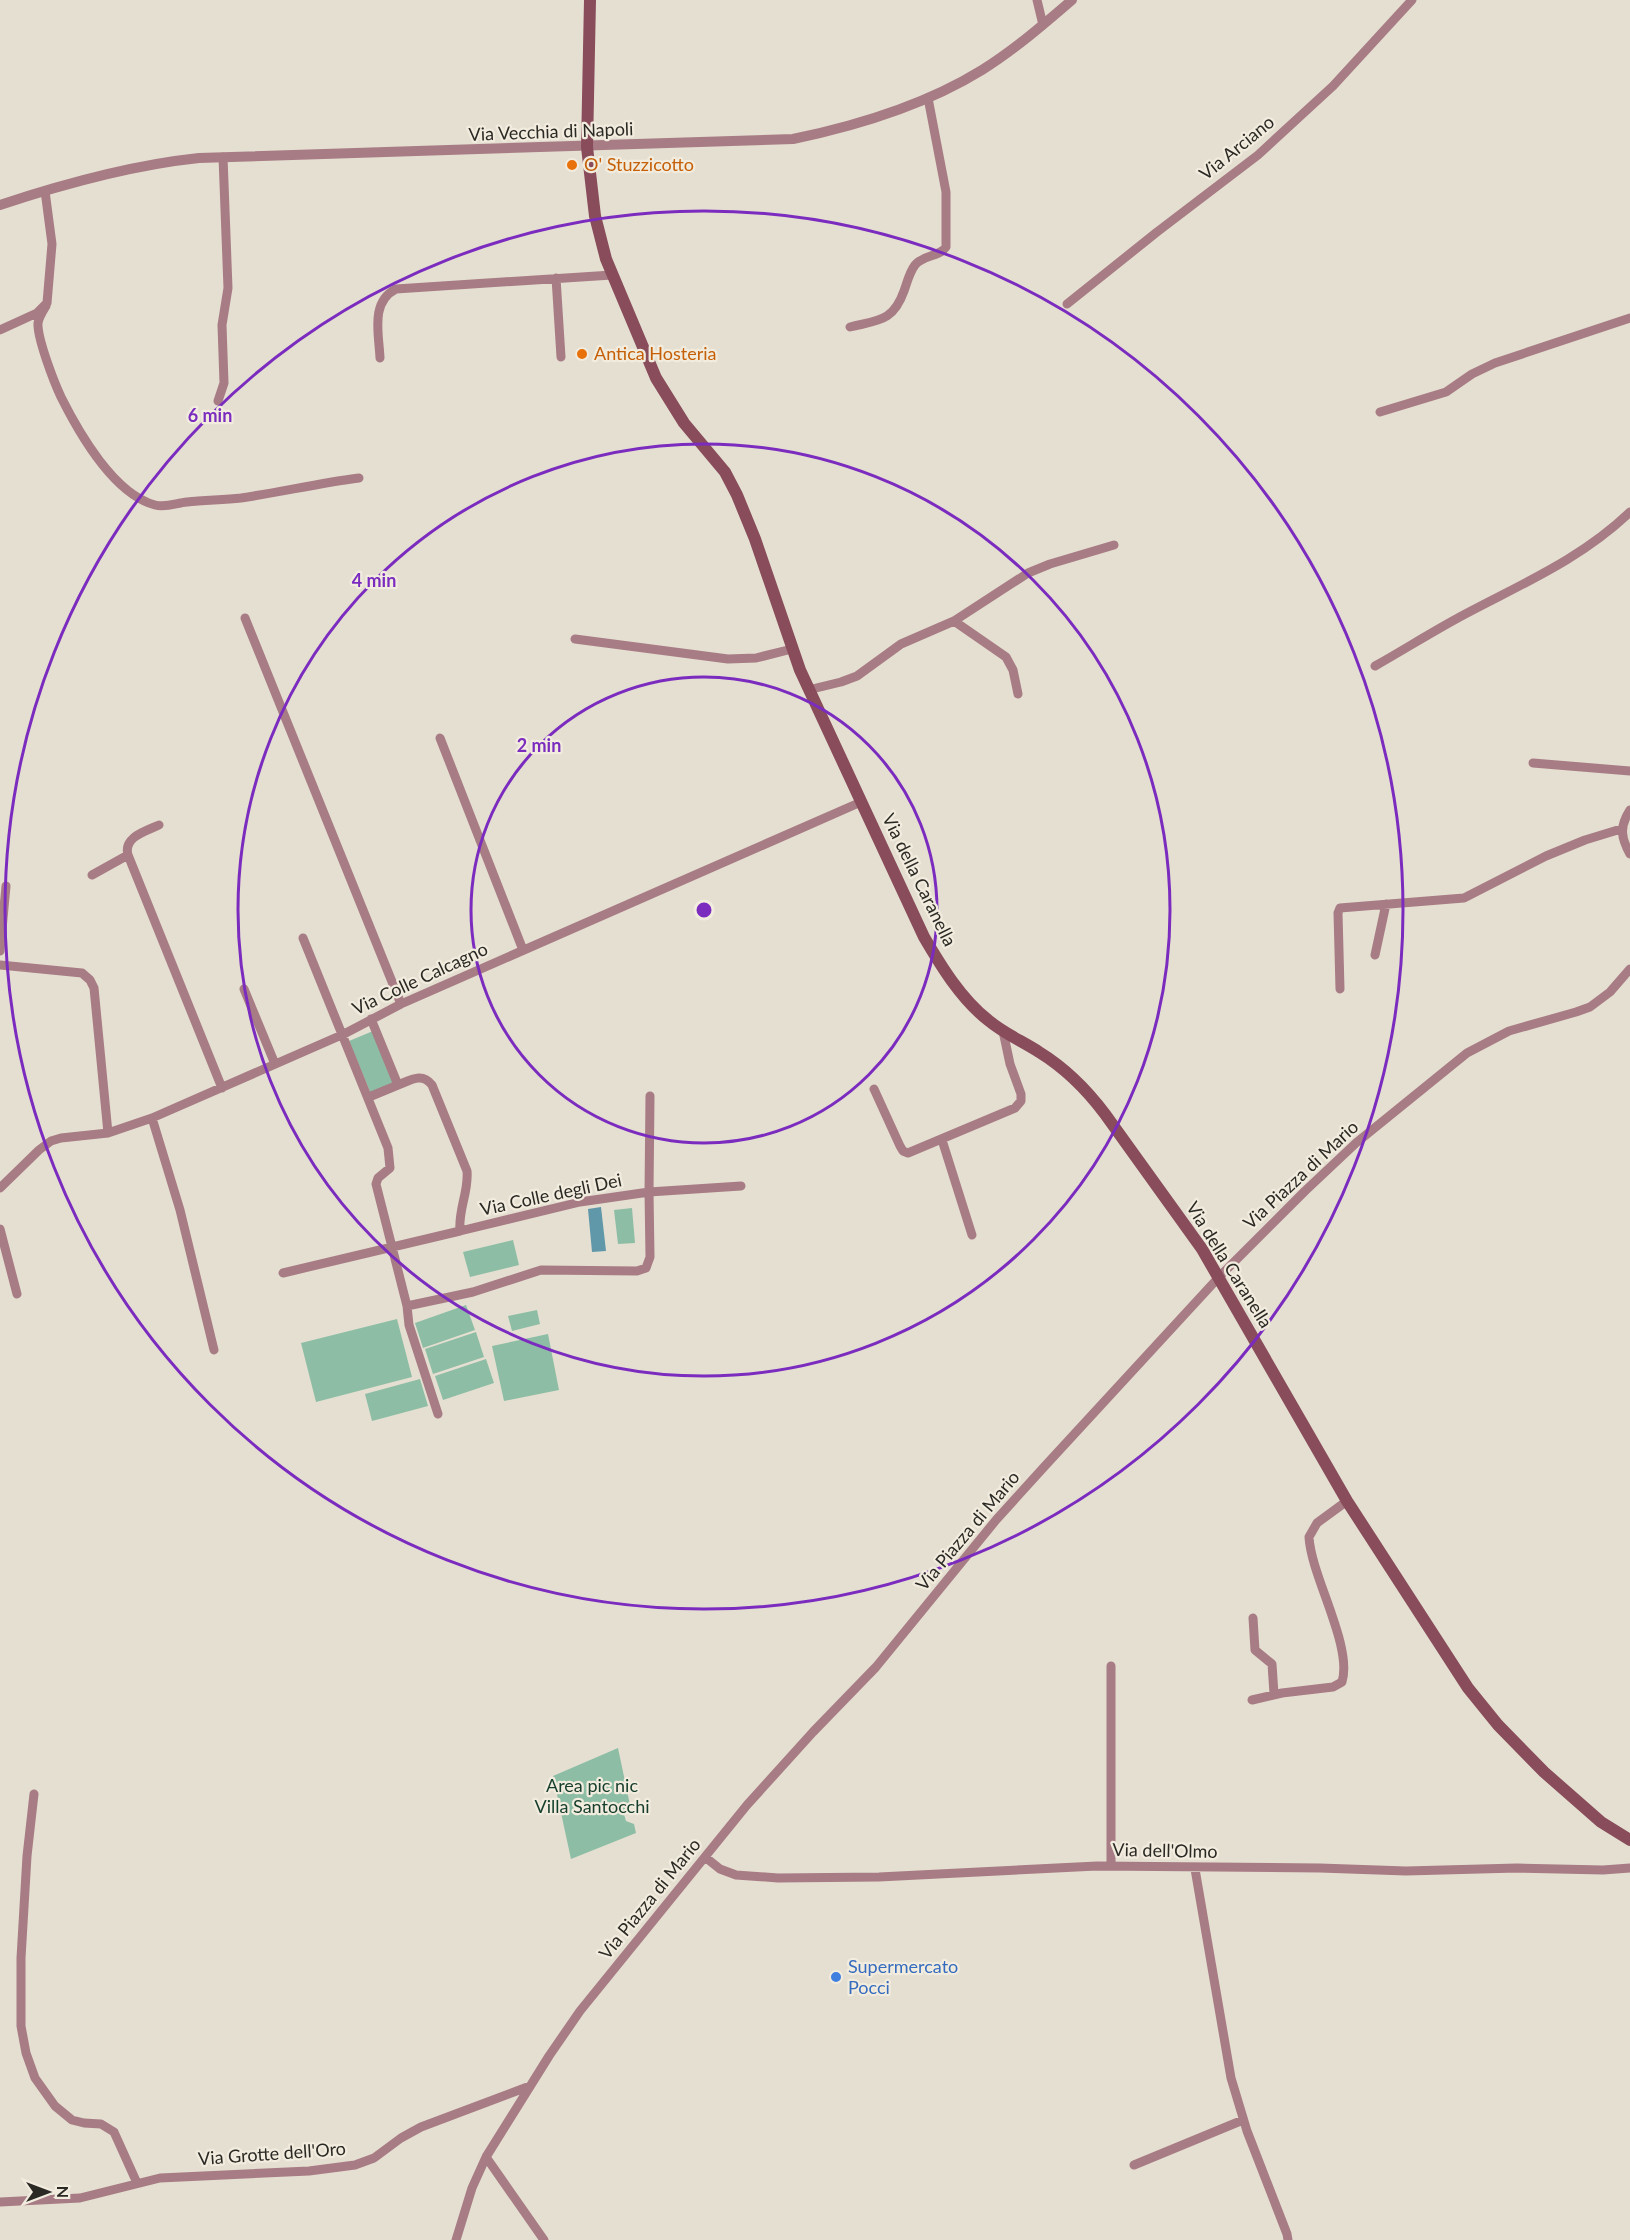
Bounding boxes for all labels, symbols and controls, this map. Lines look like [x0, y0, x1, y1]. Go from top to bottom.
street label: Via Arciano [1195, 110, 1278, 184]
street label: Via Vecchia di Napoli [468, 117, 634, 145]
place label: O' Stuzzicotto [584, 153, 694, 175]
marker: O' Stuzzicotto [565, 158, 579, 172]
place label: Antica Hosteria [594, 342, 717, 364]
marker: Antica Hosteria [575, 347, 589, 361]
text: 6 min [188, 404, 232, 426]
text: 4 min [352, 569, 396, 591]
text: 2 min [517, 734, 561, 756]
street label: Via della Caranella [878, 810, 962, 950]
centre of rings [694, 900, 714, 920]
street label: Via Colle Calcagno [348, 937, 491, 1019]
street label: Via Piazza di Mario [1238, 1115, 1362, 1233]
street label: Via Colle degli Dei [478, 1168, 624, 1220]
street label: Via della Caranella [1182, 1197, 1278, 1332]
street label: Via Piazza di Mario [911, 1466, 1024, 1595]
park label: Area pic nic Villa Santocchi [534, 1774, 650, 1817]
street label: Via Piazza di Mario [594, 1833, 705, 1963]
street label: Via dell'Olmo [1112, 1838, 1218, 1862]
place label: Supermercato Pocci [848, 1955, 958, 1998]
marker: Supermercato Pocci [829, 1970, 843, 1984]
street label: Via Grotte dell'Oro [197, 2137, 347, 2169]
north arrow [18, 2162, 78, 2222]
text: N [54, 2186, 73, 2198]

